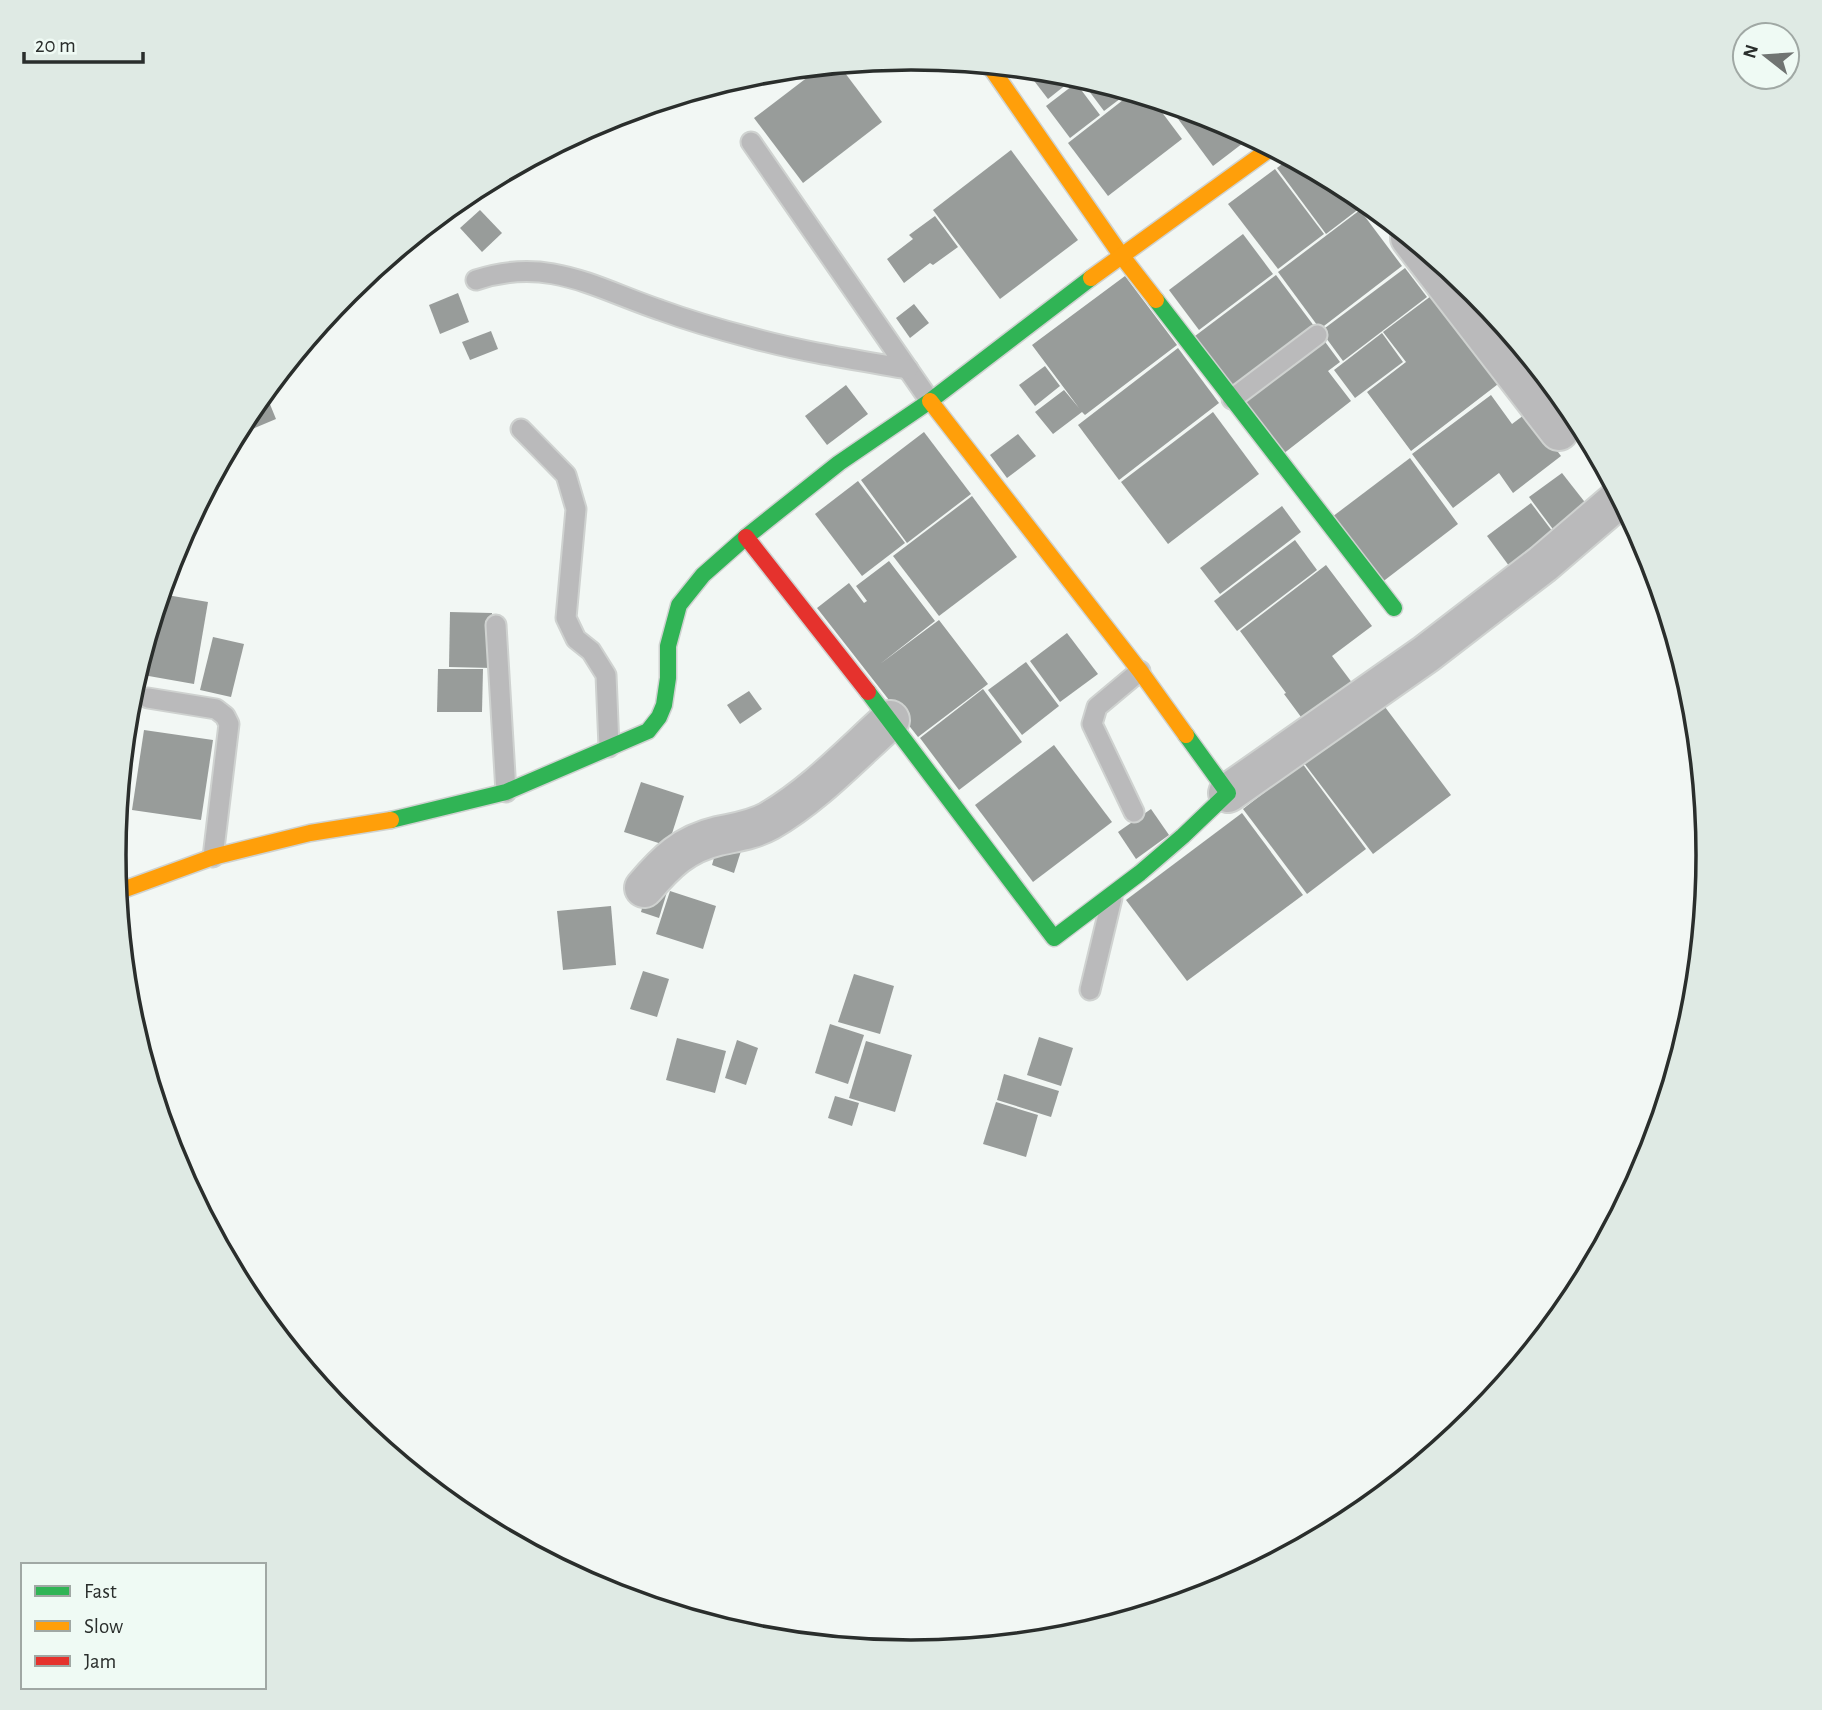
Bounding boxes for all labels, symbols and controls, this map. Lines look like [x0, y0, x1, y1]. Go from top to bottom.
scale bar [24, 21, 144, 65]
north arrow [1731, 21, 1801, 91]
text: 20 m [35, 35, 76, 56]
text: N [1740, 42, 1762, 61]
legend [21, 1563, 266, 1689]
text: Fast [84, 1581, 117, 1602]
text: Slow [84, 1616, 123, 1637]
text: Jam [84, 1651, 116, 1672]

